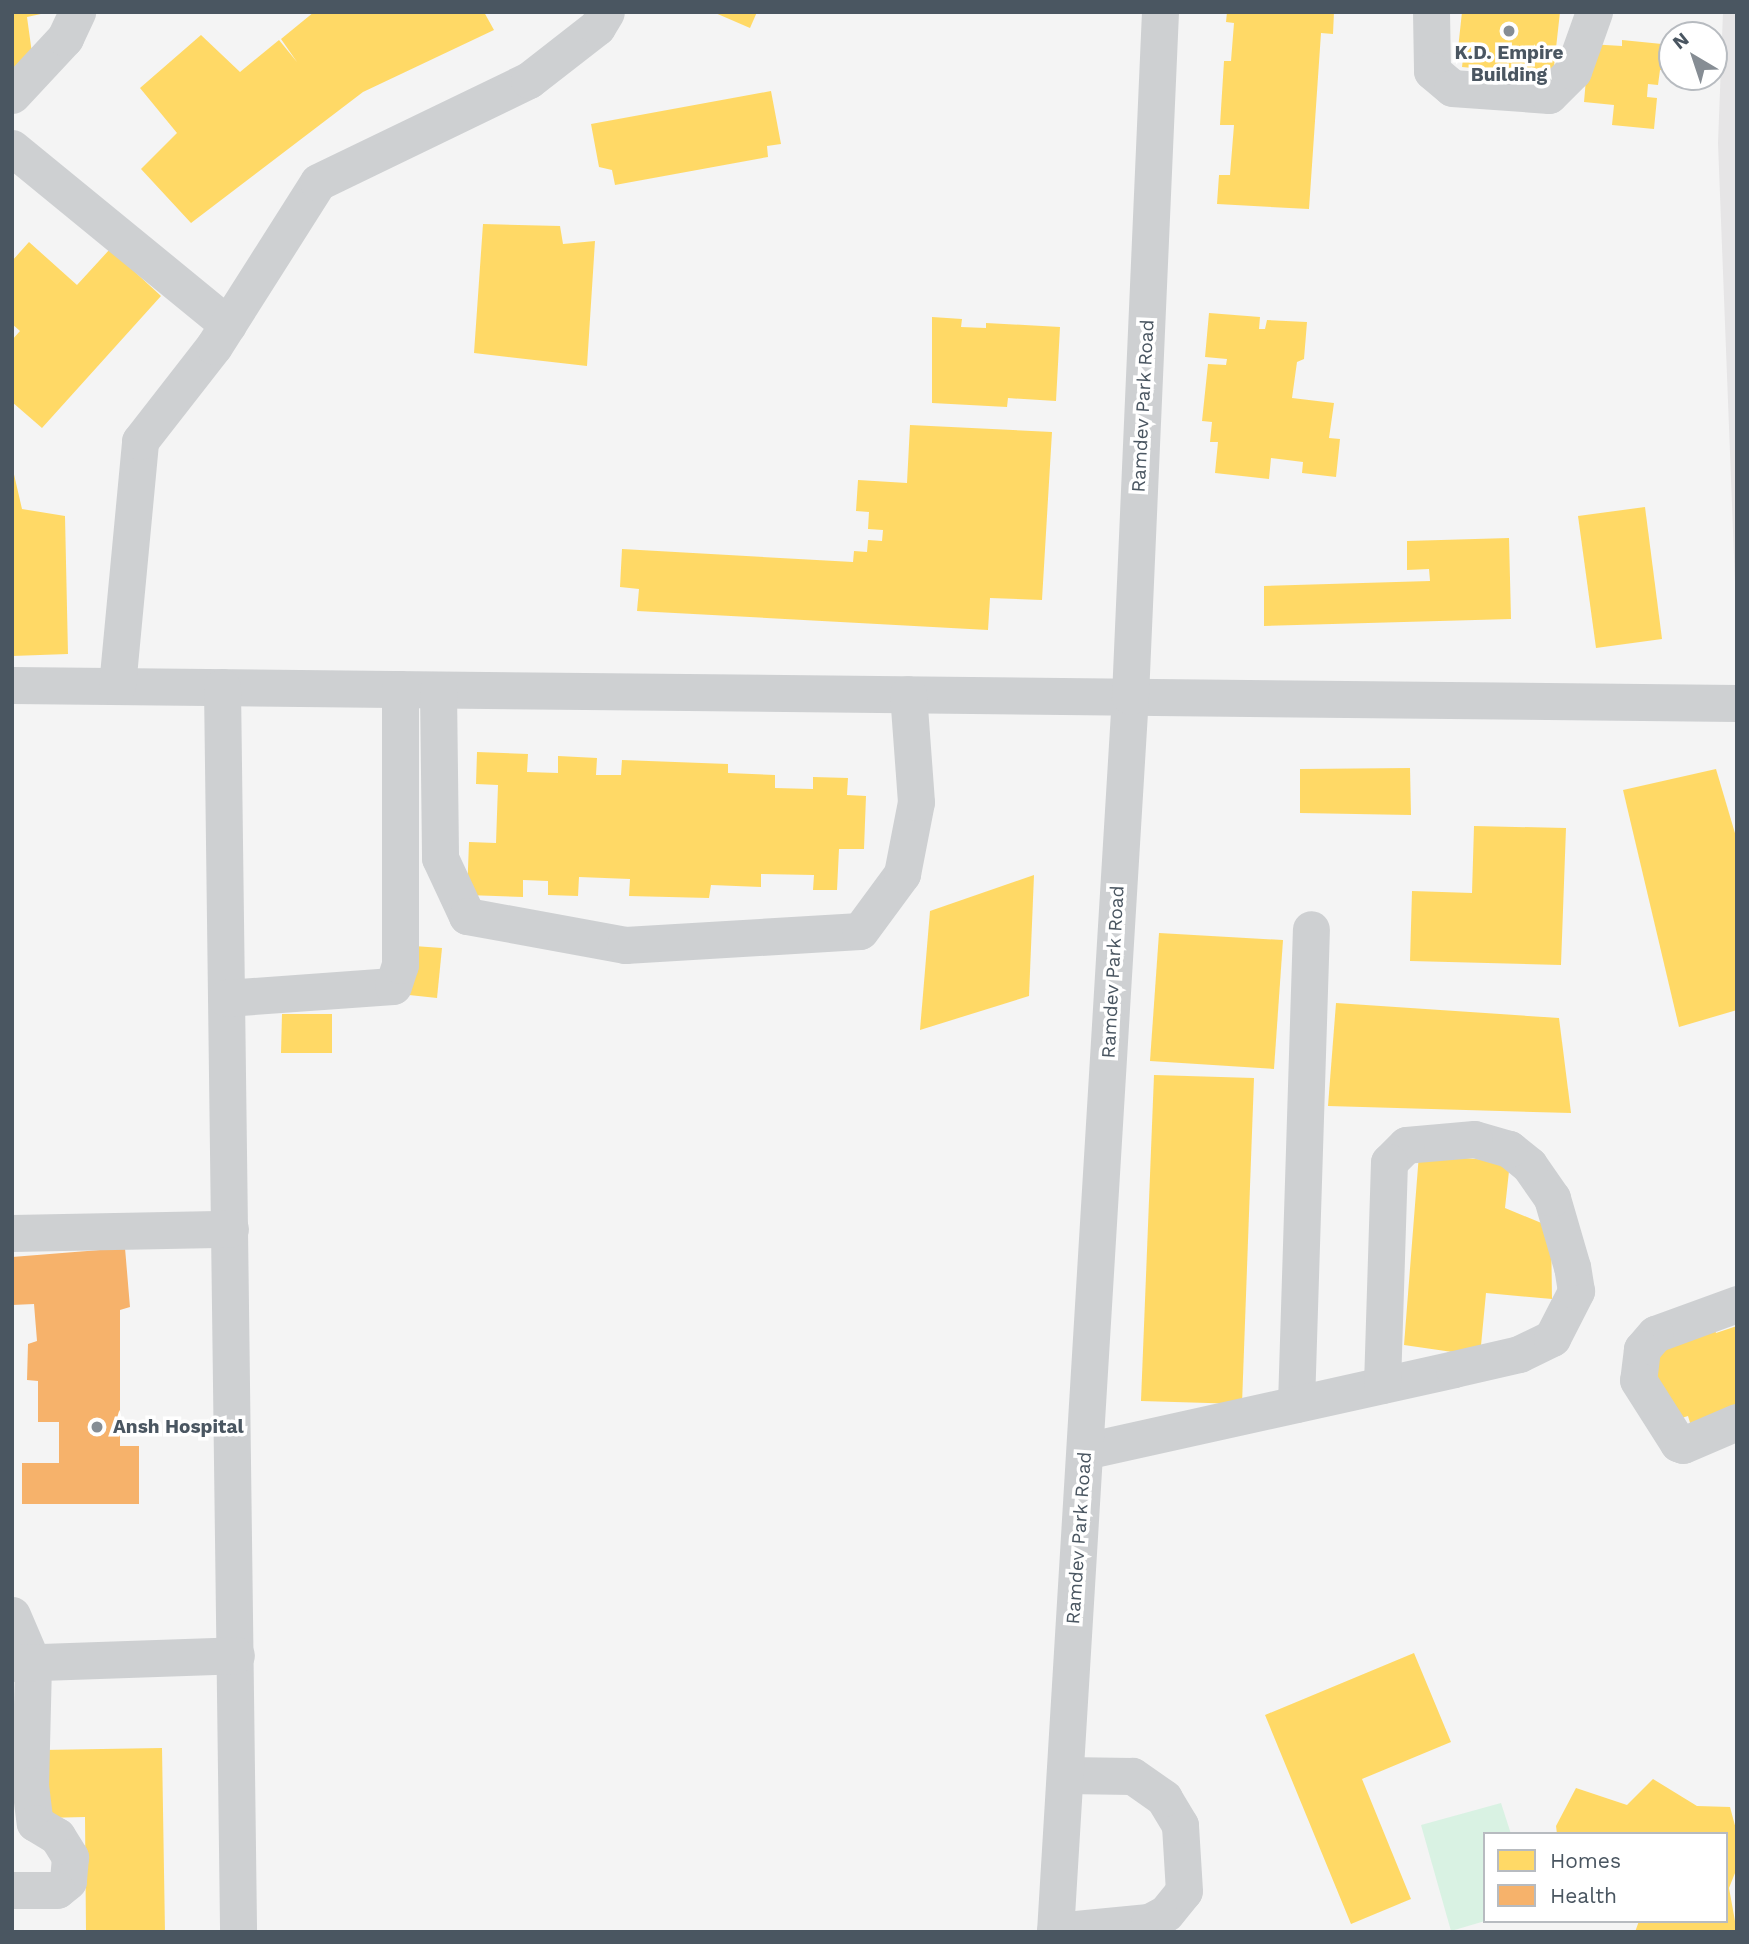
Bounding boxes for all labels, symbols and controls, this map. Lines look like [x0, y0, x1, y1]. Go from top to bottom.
north arrow [1658, 21, 1728, 91]
marker: K.D. Empire Building [1501, 23, 1517, 39]
text: N [1668, 27, 1693, 54]
place label: K.D. Empire Building [1454, 42, 1564, 86]
street label: Ramdev Park Road [1127, 318, 1159, 494]
street label: Ramdev Park Road [1097, 884, 1129, 1060]
place label: Ansh Hospital [113, 1416, 244, 1438]
marker: Ansh Hospital [87, 1417, 107, 1437]
street label: Ramdev Park Road [1062, 1450, 1096, 1626]
legend [1483, 1832, 1728, 1923]
text: Homes [1550, 1848, 1621, 1873]
text: Health [1550, 1883, 1617, 1908]

